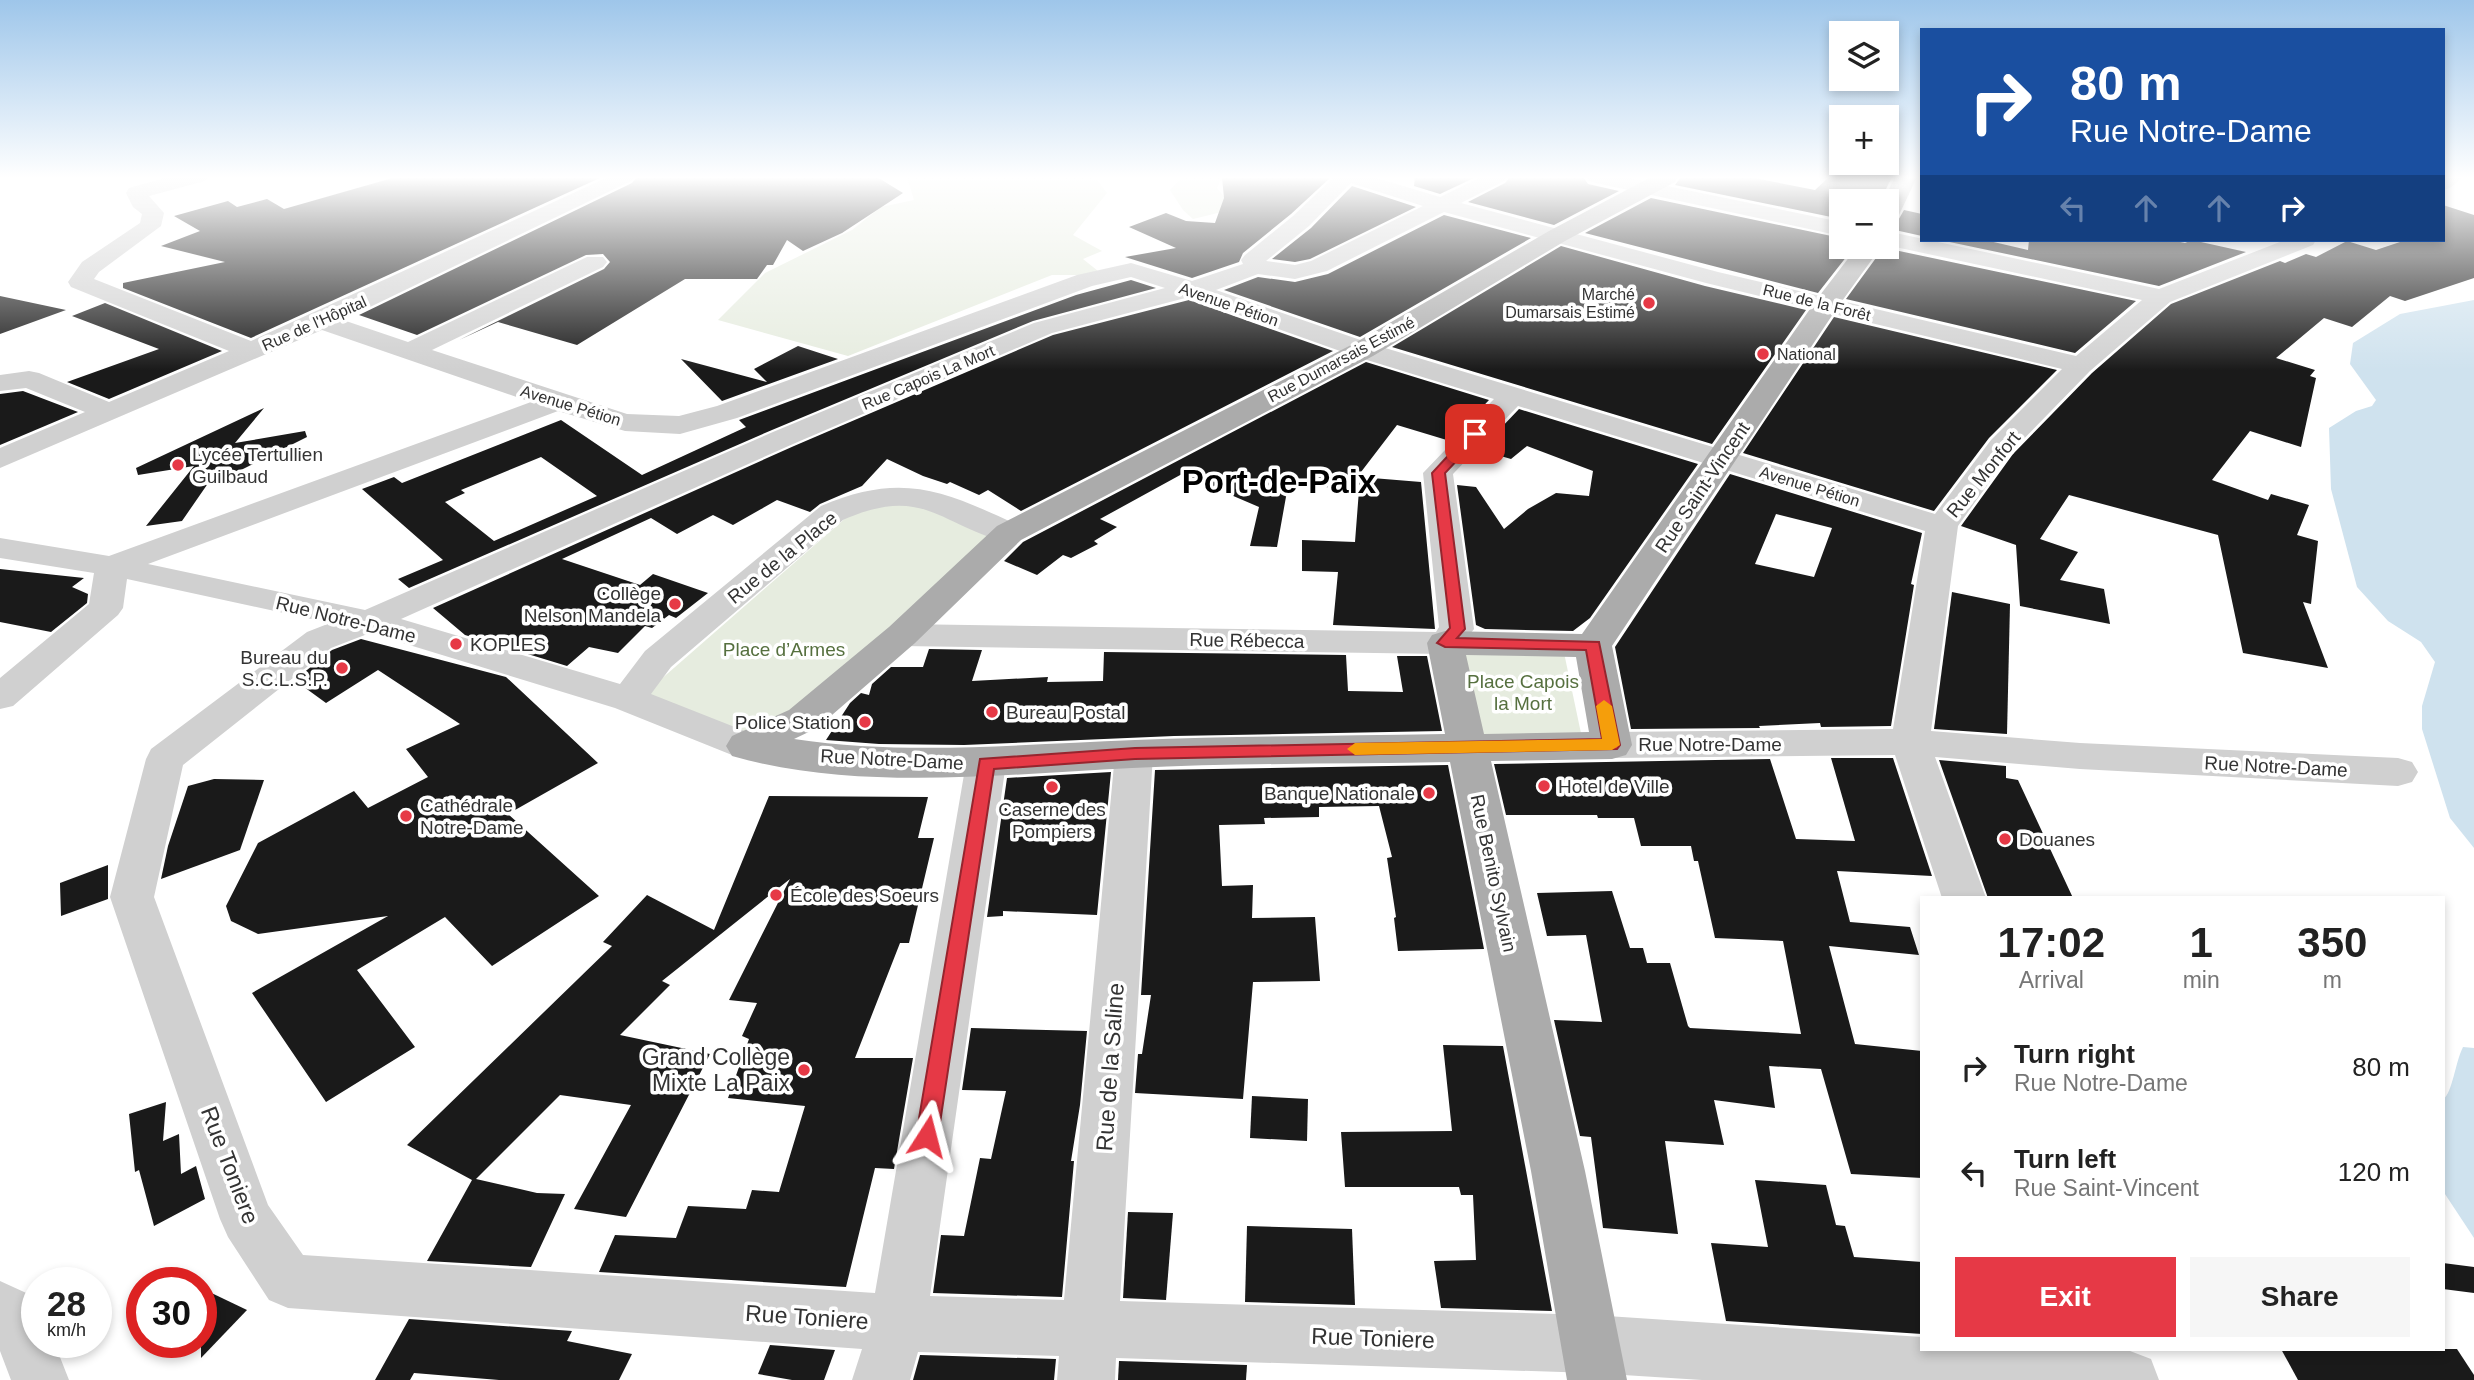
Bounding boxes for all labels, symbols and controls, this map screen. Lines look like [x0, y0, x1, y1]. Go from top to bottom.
map controls [1829, 21, 1899, 259]
button: layers [1829, 21, 1899, 91]
icon: right [1955, 56, 2046, 147]
text: 80 m [2070, 56, 2182, 110]
button: + [1829, 105, 1899, 175]
text: Rue Notre-Dame [2070, 113, 2312, 149]
button: − [1829, 189, 1899, 259]
icon: left [2054, 189, 2092, 227]
icon: ahead [2127, 189, 2165, 227]
icon: ahead [2200, 189, 2238, 227]
icon: right [2273, 189, 2311, 227]
street label: Avenue Pétion [1177, 280, 1281, 329]
street label: Rue de la Forêt [1761, 281, 1873, 324]
place label: Marché Dumarsais Estimé [1505, 286, 1635, 321]
street label: Rue de l'Hôpital [259, 293, 369, 354]
marker: Marché Dumarsais Estimé [1641, 295, 1657, 311]
street label: Rue Dumarsais Estimé [1265, 313, 1418, 405]
street label: Rue Capois La Mort [859, 342, 998, 413]
marker: National [1755, 346, 1771, 362]
place label: National [1777, 346, 1836, 363]
street label: Avenue Pétion [519, 382, 623, 429]
pin [1445, 404, 1505, 464]
icon: arrive [1456, 415, 1494, 453]
street label: Rue Saint-Vincent [1651, 417, 1754, 556]
street label: Rue Monfort [1942, 427, 2025, 522]
place label: Lycée Tertullien Guilbaud [192, 444, 323, 487]
marker: Lycée Tertullien Guilbaud [170, 457, 186, 473]
district label: Port-de-Paix [1182, 463, 1377, 500]
street label: Avenue Pétion [1758, 463, 1862, 510]
street label: Rue de la Place [724, 507, 841, 608]
place label: Collège Nelson Mandela [524, 583, 661, 626]
street label: Rue Notre-Dame [274, 592, 418, 647]
marker: Collège Nelson Mandela [667, 596, 683, 612]
street label: Rue Rébecca [1189, 629, 1305, 652]
place label: KOPLES [470, 634, 546, 655]
marker: KOPLES [448, 636, 464, 652]
park label: Place d’Armes [723, 639, 845, 660]
place label: Bureau du S.C.L.S.P. [240, 647, 328, 690]
marker: Bureau du S.C.L.S.P. [334, 660, 350, 676]
park label: Place Capois la Mort [1467, 671, 1579, 714]
place label: Bureau Postal [1006, 702, 1125, 723]
marker: Bureau Postal [984, 704, 1000, 720]
place label: Police Station [735, 712, 851, 733]
marker: Police Station [857, 714, 873, 730]
street label: Rue Notre-Dame [1638, 734, 1782, 755]
street label: Rue Notre-Dame [820, 745, 964, 774]
street label: Rue Notre-Dame [2204, 752, 2348, 781]
place label: Hotel de Ville [1558, 776, 1670, 797]
marker: Hotel de Ville [1536, 778, 1552, 794]
marker: Caserne des Pompiers [1044, 779, 1060, 795]
place label: Banque Nationale [1264, 783, 1415, 804]
marker: Banque Nationale [1421, 785, 1437, 801]
street label: Rue Benito Sylvain [1467, 792, 1520, 954]
place label: Cathédrale Notre-Dame [420, 795, 523, 838]
place label: Caserne des Pompiers [998, 799, 1106, 842]
marker: Cathédrale Notre-Dame [398, 808, 414, 824]
place label: Douanes [2019, 829, 2095, 850]
marker: Douanes [1997, 831, 2013, 847]
place label: École des Soeurs [790, 885, 939, 906]
marker: École des Soeurs [768, 887, 784, 903]
text: 17:02 [1998, 919, 2105, 966]
text: 1 [2189, 919, 2213, 966]
text: 350 [2297, 919, 2367, 966]
text: Arrival [2019, 967, 2084, 993]
text: min [2183, 967, 2220, 993]
text: m [2323, 967, 2342, 993]
street label: Rue de la Saline [1091, 982, 1129, 1152]
text: Turn right [2014, 1039, 2135, 1069]
place label: Grand Collège Mixte La Paix [642, 1044, 790, 1096]
icon: right [1955, 1049, 1993, 1087]
text: 80 m [2352, 1052, 2410, 1082]
marker: Grand Collège Mixte La Paix [796, 1062, 812, 1078]
text: Rue Notre-Dame [2014, 1070, 2188, 1096]
position arrow [890, 1099, 964, 1173]
street label: Rue Toniere [196, 1103, 264, 1227]
text: Turn left [2014, 1144, 2116, 1174]
icon: left [1955, 1154, 1993, 1192]
text: 120 m [2338, 1157, 2410, 1187]
text: Rue Saint-Vincent [2014, 1175, 2199, 1201]
button: Exit [1955, 1257, 2176, 1337]
button: Share [2190, 1257, 2410, 1337]
speed limit sign: 30 [126, 1267, 217, 1358]
text: 28 [47, 1284, 86, 1323]
street label: Rue Toniere [744, 1300, 870, 1334]
text: km/h [47, 1320, 86, 1340]
street label: Rue Toniere [1311, 1323, 1435, 1353]

